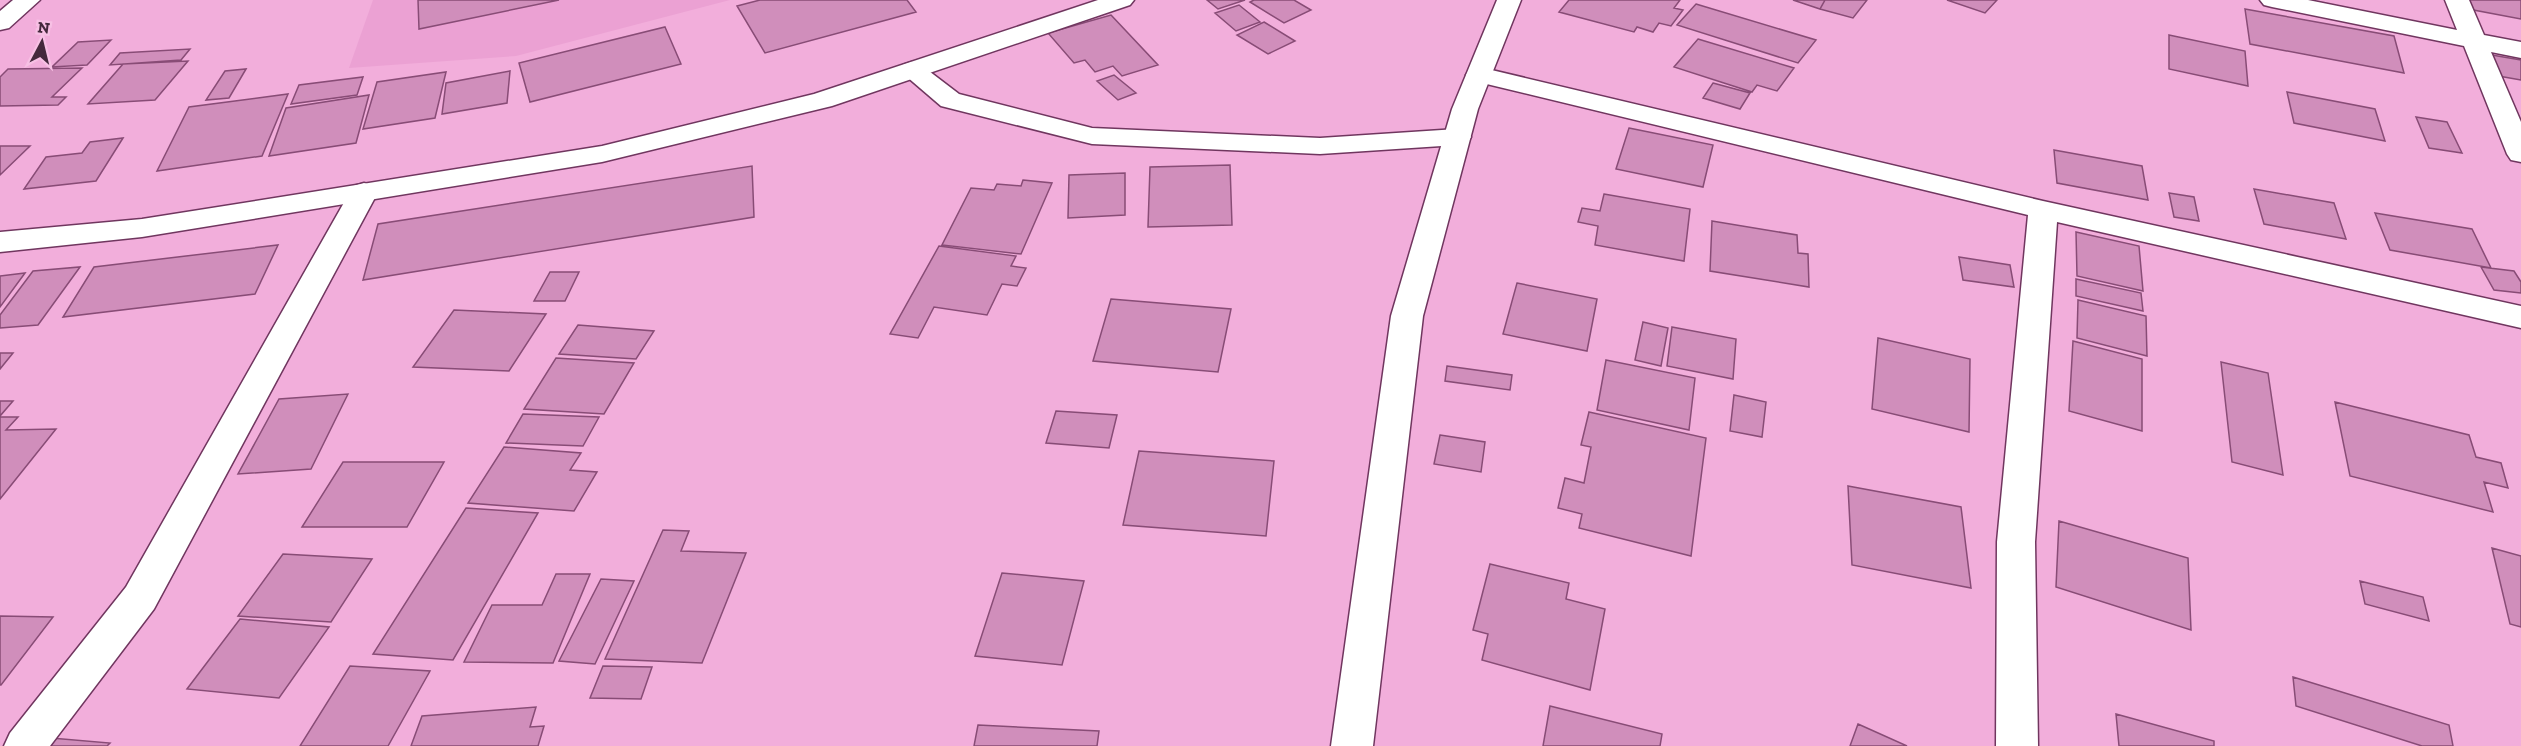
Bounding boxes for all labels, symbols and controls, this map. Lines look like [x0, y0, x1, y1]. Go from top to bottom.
north arrow [12, 12, 72, 72]
text: N [37, 17, 51, 38]

